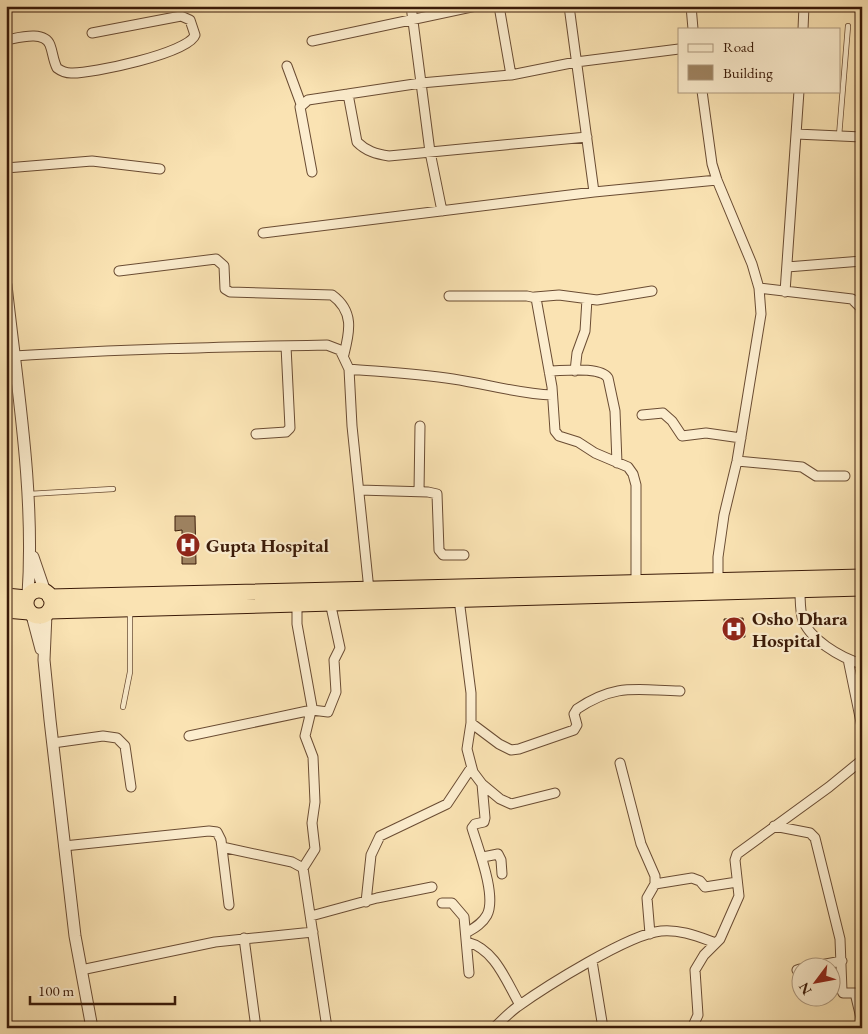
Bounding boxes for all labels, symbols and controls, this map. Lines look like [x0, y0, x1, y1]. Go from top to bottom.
legend [678, 28, 840, 92]
text: Road [723, 37, 755, 56]
text: Building [723, 63, 773, 82]
hospital icon: Gupta Hospital [175, 532, 201, 558]
place label: Gupta Hospital [206, 533, 330, 558]
place label: Osho Dhara Hospital [752, 606, 848, 653]
hospital icon: Osho Dhara Hospital [721, 616, 747, 642]
north arrow [790, 956, 840, 1006]
scale bar [30, 974, 175, 1006]
text: N [794, 979, 816, 998]
text: 100 m [38, 981, 75, 1000]

